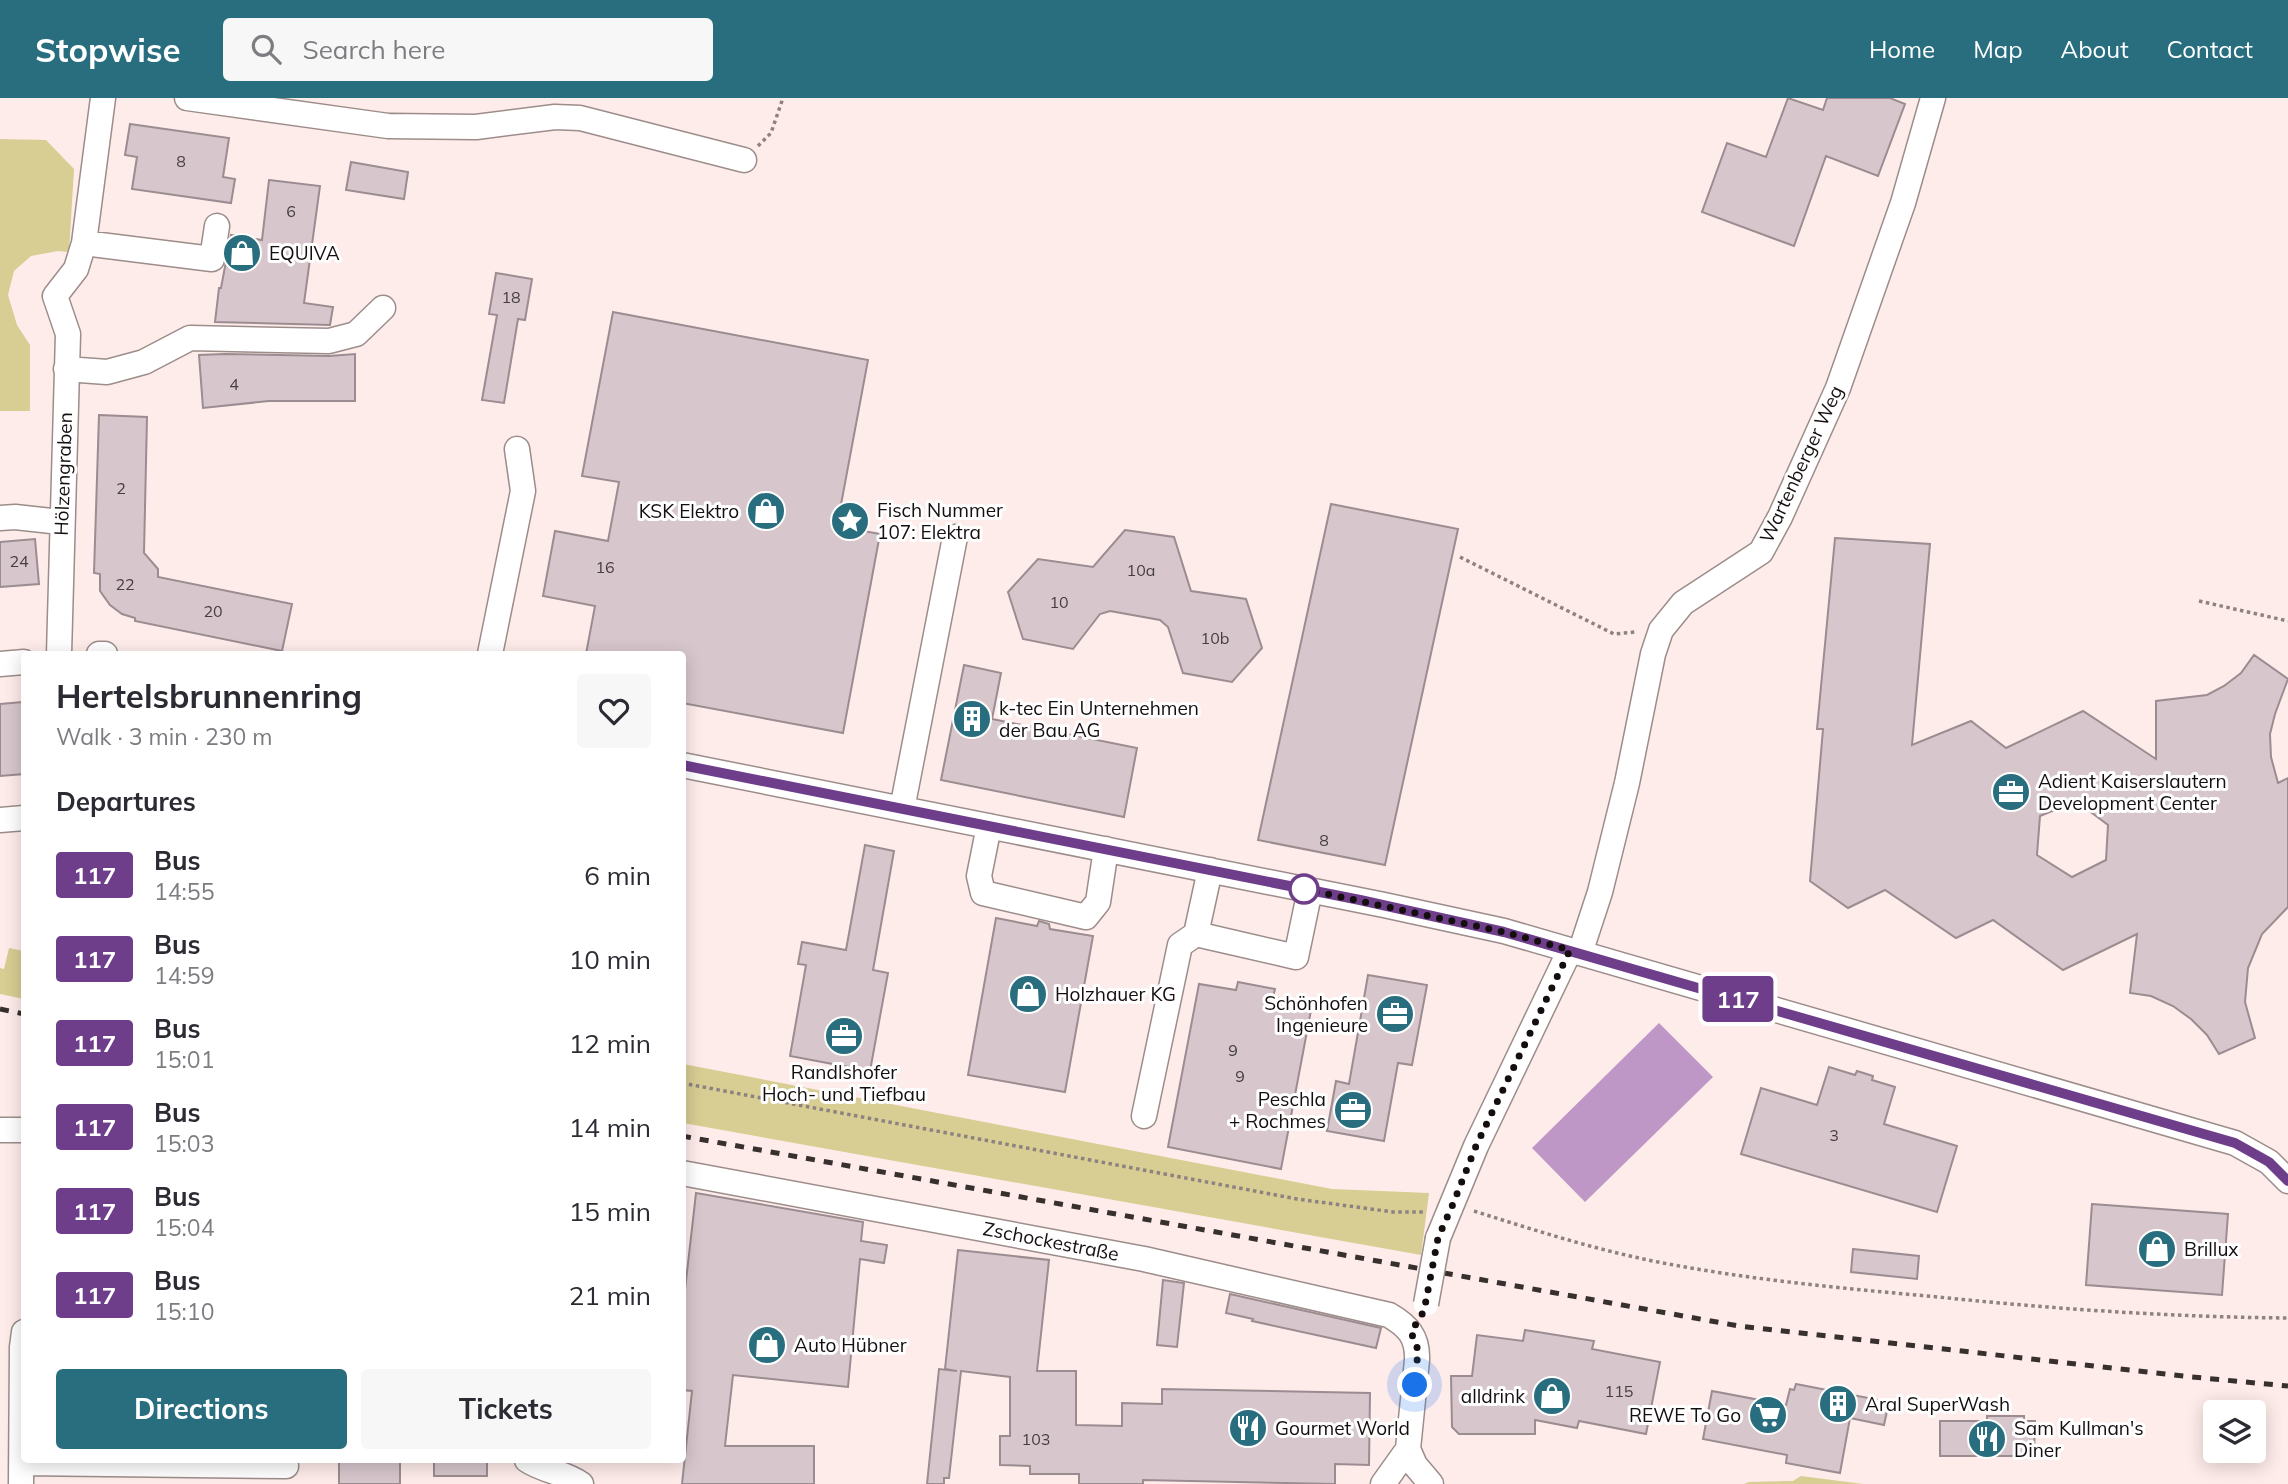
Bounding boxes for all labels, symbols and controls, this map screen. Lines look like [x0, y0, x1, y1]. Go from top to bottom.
search box [223, 18, 713, 81]
text: Stopwise [35, 29, 181, 70]
icon: search [247, 30, 285, 68]
text: Search here [303, 33, 445, 66]
text: Home [1869, 34, 1935, 64]
text: Map [1973, 34, 2023, 64]
text: About [2061, 34, 2129, 64]
text: Contact [2167, 34, 2253, 64]
house number: 8 [176, 151, 186, 171]
house number: 6 [286, 201, 296, 221]
shop icon: EQUIVA [221, 232, 263, 274]
place label: EQUIVA [269, 241, 340, 265]
house number: 18 [501, 287, 521, 307]
house number: 4 [229, 374, 239, 394]
street label: Wartenberger Weg [1754, 382, 1848, 546]
street label: Hölzengraben [49, 412, 77, 536]
house number: 2 [116, 478, 126, 498]
shop icon: KSK Elektro [745, 490, 787, 532]
place label: Fisch Nummer 107: Elektra [877, 498, 1003, 544]
place label: KSK Elektro [639, 499, 739, 523]
place icon: Fisch Nummer 107: Elektra [829, 500, 871, 542]
house number: 24 [9, 551, 29, 571]
house number: 16 [595, 557, 615, 577]
house number: 10a [1127, 560, 1155, 580]
house number: 22 [115, 574, 135, 594]
house number: 10 [1049, 592, 1069, 612]
house number: 20 [203, 601, 223, 621]
house number: 10b [1201, 628, 1229, 648]
button: heart [577, 674, 651, 748]
text: Hertelsbrunnenring [56, 675, 362, 716]
place label: k-tec Ein Unternehmen der Bau AG [999, 696, 1199, 742]
building icon: k-tec Ein Unternehmen der Bau AG [951, 698, 993, 740]
text: Walk · 3 min · 230 m [56, 722, 273, 751]
place label: Adient Kaiserslautern Development Center [2038, 769, 2227, 815]
office icon: Adient Kaiserslautern Development Center [1990, 771, 2032, 813]
text: Departures [56, 785, 196, 818]
house number: 8 [1319, 830, 1329, 850]
text: Bus [154, 844, 200, 877]
text: 6 min [584, 859, 651, 892]
text: 117 [73, 860, 116, 890]
unlabelled marker [1289, 874, 1319, 904]
text: 14:55 [154, 877, 214, 906]
text: Bus [154, 928, 200, 961]
text: 10 min [569, 943, 651, 976]
text: 117 [73, 944, 116, 974]
text: 14:59 [154, 961, 214, 990]
shop icon: Holzhauer KG [1007, 973, 1049, 1015]
line badge: 117 [1698, 976, 1778, 1022]
place label: Holzhauer KG [1055, 982, 1176, 1006]
text: 117 [1716, 984, 1760, 1014]
place label: Schönhofen Ingenieure [1264, 991, 1368, 1037]
office icon: Schönhofen Ingenieure [1374, 993, 1416, 1035]
text: Bus [154, 1012, 200, 1045]
office icon: Randlshofer Hoch- und Tiefbau [823, 1015, 865, 1057]
text: 12 min [569, 1027, 651, 1060]
text: 117 [73, 1028, 116, 1058]
house number: 9 [1228, 1040, 1238, 1060]
text: 15:01 [154, 1045, 214, 1074]
place label: Randlshofer Hoch- und Tiefbau [762, 1060, 926, 1106]
house number: 9 [1235, 1066, 1245, 1086]
place label: Peschla + Rochmes [1229, 1087, 1326, 1133]
office icon: Peschla + Rochmes [1332, 1089, 1374, 1131]
text: Bus [154, 1096, 200, 1129]
text: 14 min [569, 1111, 651, 1144]
text: 117 [73, 1112, 116, 1142]
house number: 3 [1829, 1125, 1839, 1145]
text: 15:03 [154, 1129, 214, 1158]
text: Bus [154, 1180, 200, 1213]
text: 15 min [569, 1195, 651, 1228]
text: 117 [73, 1196, 116, 1226]
text: 15:04 [154, 1213, 214, 1242]
street label: Zschockestraße [981, 1216, 1121, 1266]
shop icon: Brillux [2136, 1228, 2178, 1270]
place label: Brillux [2184, 1237, 2239, 1261]
text: Bus [154, 1264, 200, 1297]
text: 21 min [569, 1279, 651, 1312]
text: 117 [73, 1280, 116, 1310]
text: 15:10 [154, 1297, 214, 1326]
shop icon: Auto Hübner [746, 1324, 788, 1366]
place label: Auto Hübner [794, 1333, 907, 1357]
your location [1397, 1367, 1432, 1402]
button: Directions [56, 1369, 347, 1449]
button: Tickets [361, 1369, 651, 1449]
shop icon: alldrink [1531, 1375, 1573, 1417]
house number: 115 [1605, 1381, 1633, 1401]
building icon: Aral SuperWash [1817, 1383, 1859, 1425]
place label: alldrink [1461, 1384, 1525, 1408]
place label: Aral SuperWash [1865, 1392, 2010, 1416]
supermarket icon: REWE To Go [1747, 1394, 1789, 1436]
map controls [2203, 1400, 2266, 1463]
button: layers [2203, 1400, 2266, 1463]
place label: REWE To Go [1629, 1403, 1741, 1427]
restaurant icon: Gourmet World [1227, 1407, 1269, 1449]
place label: Gourmet World [1275, 1416, 1410, 1440]
place label: Sam Kullman's Diner [2014, 1416, 2144, 1462]
restaurant icon: Sam Kullman's Diner [1966, 1418, 2008, 1460]
house number: 103 [1022, 1429, 1050, 1449]

